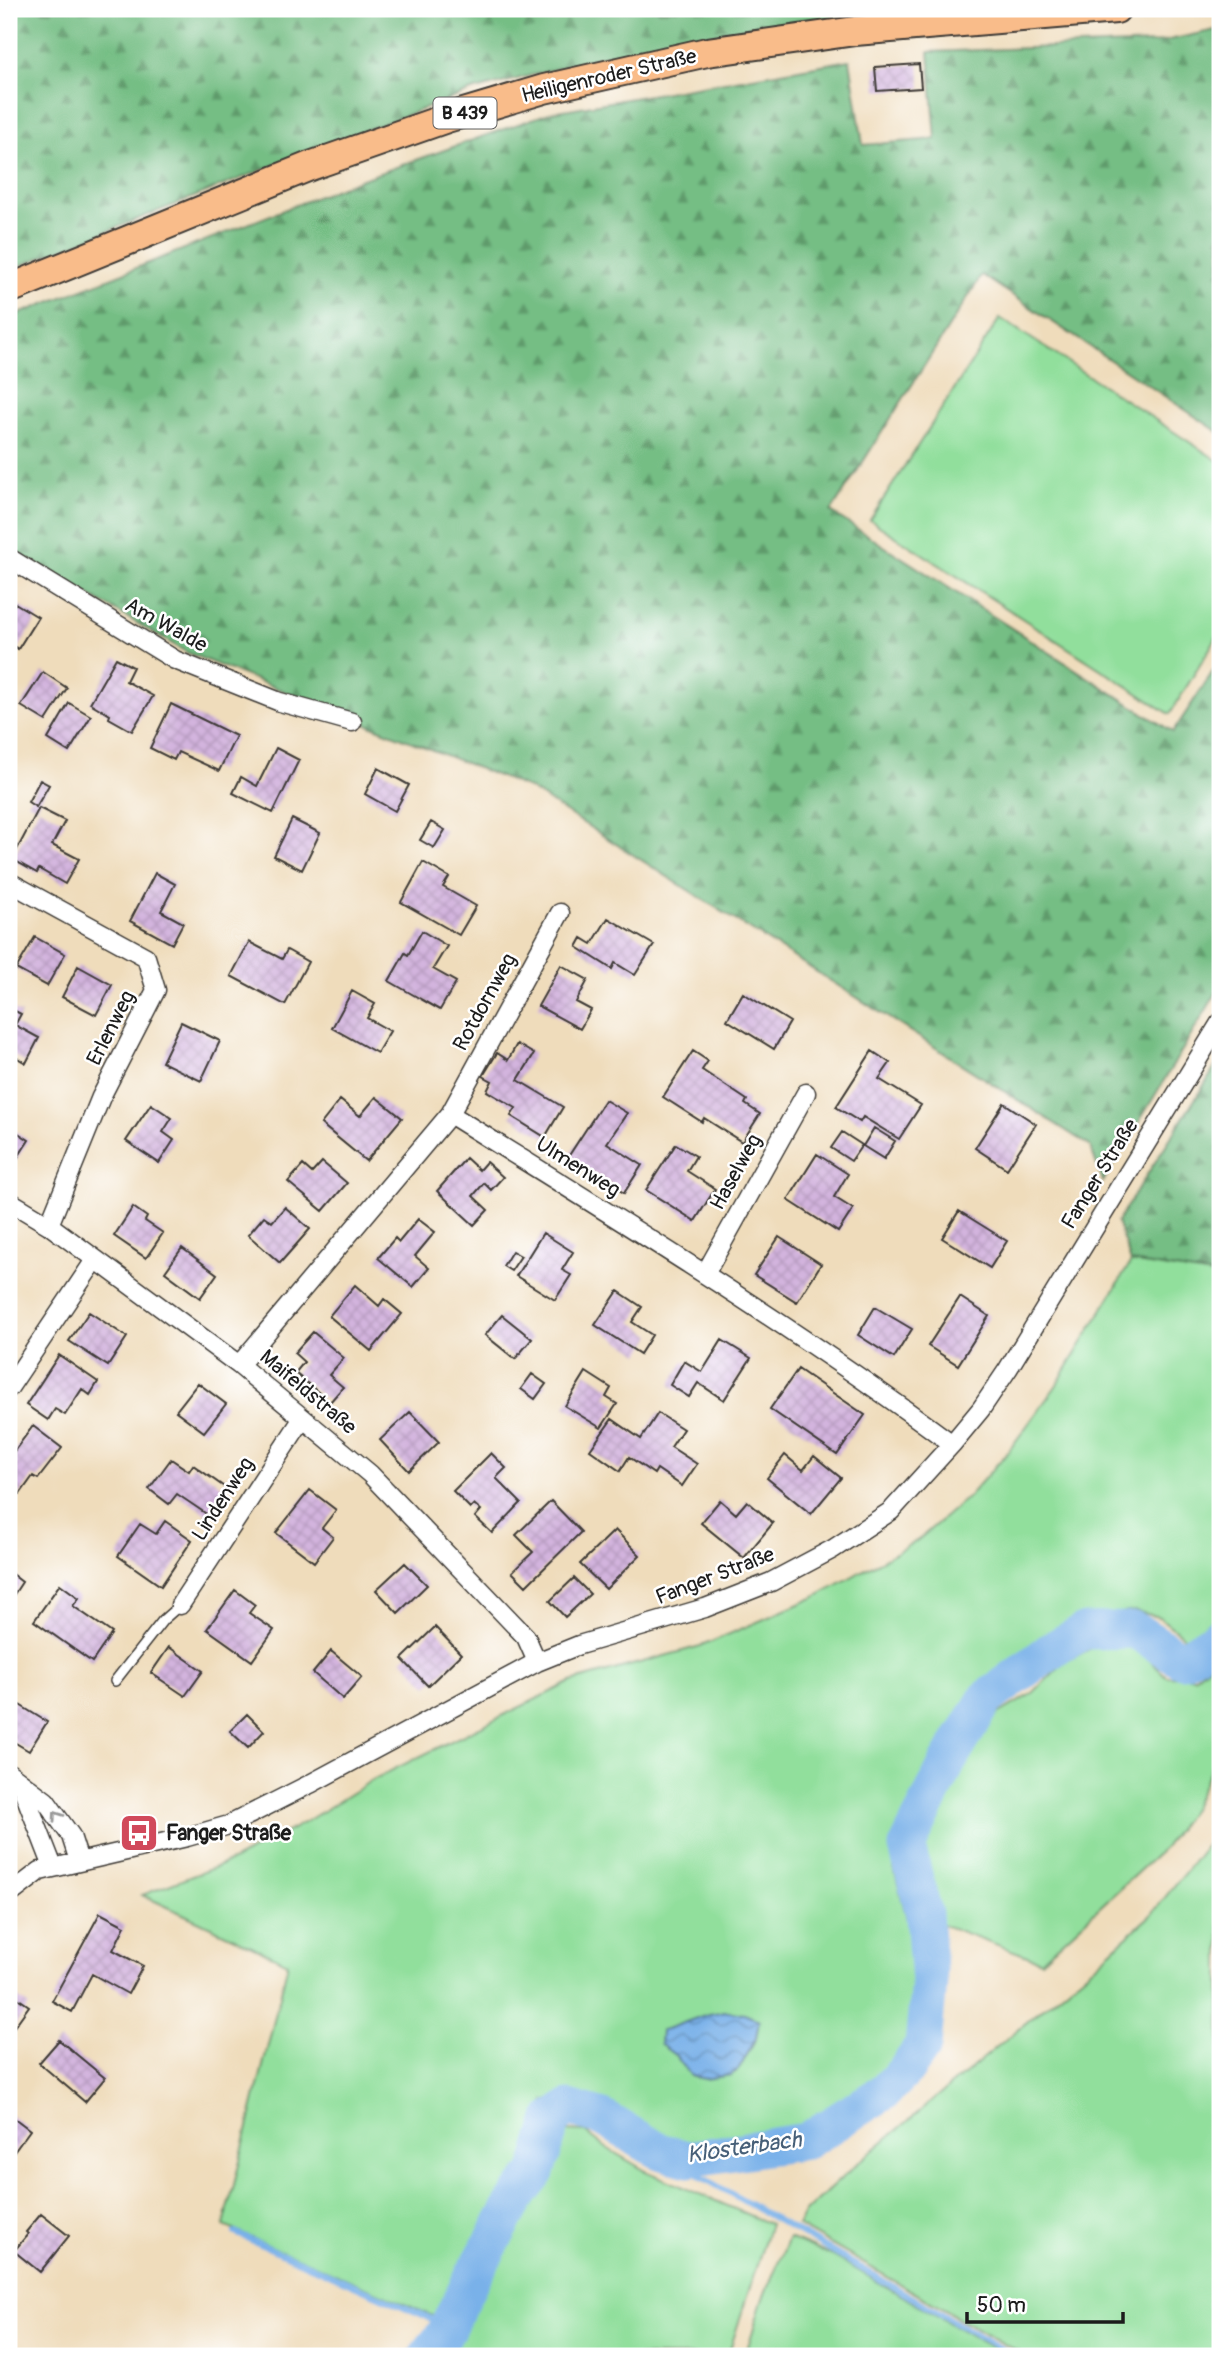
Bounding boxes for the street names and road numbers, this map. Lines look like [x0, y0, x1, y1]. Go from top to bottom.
street label: Heiligenroder Straße [519, 43, 700, 109]
road number: B 439 [434, 97, 496, 128]
street label: Am Walde [120, 591, 212, 659]
street label: Rotdornweg [447, 948, 523, 1056]
street label: Erlenweg [81, 986, 141, 1070]
street label: Fanger Straße [1055, 1113, 1145, 1234]
street label: Haselweg [704, 1129, 768, 1215]
street label: Ulmenweg [531, 1131, 625, 1203]
street label: Maifeldstraße [254, 1344, 363, 1441]
street label: Lindenweg [186, 1452, 260, 1546]
street label: Fanger Straße [652, 1541, 779, 1611]

